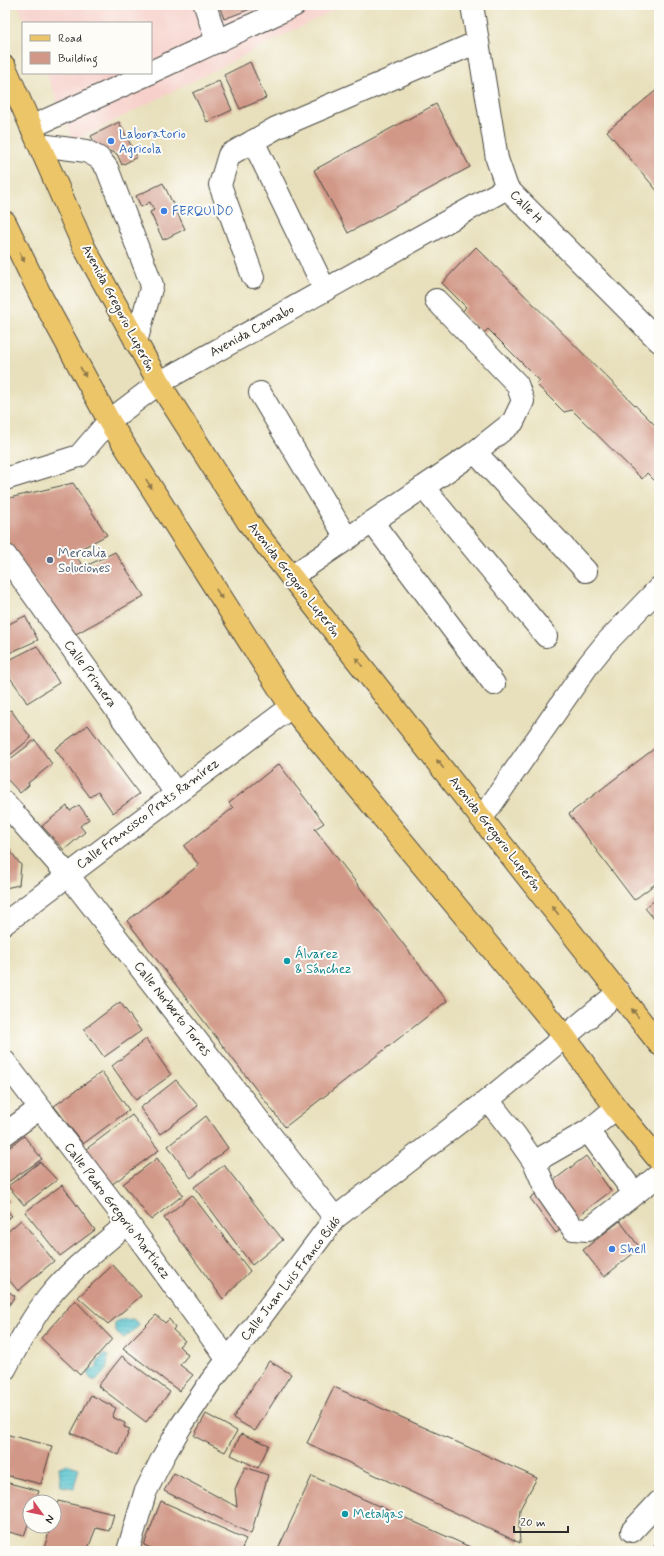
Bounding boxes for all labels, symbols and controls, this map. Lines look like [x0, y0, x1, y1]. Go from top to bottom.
legend [22, 22, 152, 74]
text: Road [58, 31, 82, 47]
text: Building [58, 51, 98, 68]
place label: Laboratorio Agricola [119, 126, 186, 158]
marker: Laboratorio Agricola [106, 136, 116, 146]
street label: Calle H [506, 187, 546, 227]
place label: FERQUIDO [172, 203, 233, 220]
marker: FERQUIDO [159, 206, 169, 216]
street label: Avenida Gregorio Luperón [77, 242, 159, 375]
one-way arrow [19, 252, 25, 263]
street label: Avenida Caonabo [207, 301, 297, 361]
one-way arrow [79, 367, 86, 378]
one-way arrow [145, 479, 153, 489]
street label: Avenida Gregorio Luperón [243, 519, 344, 641]
place label: Mercalia Soluciones [58, 545, 111, 577]
marker: Mercalia Soluciones [45, 555, 55, 565]
one-way arrow [215, 588, 223, 599]
street label: Calle Primera [60, 637, 120, 711]
one-way arrow [355, 657, 363, 668]
street label: Calle Francisco Prats Ramírez [73, 755, 223, 873]
one-way arrow [435, 759, 444, 770]
street label: Avenida Gregorio Luperón [444, 773, 545, 895]
one-way arrow [551, 905, 559, 916]
place label: Álvarez & Sánchez [295, 945, 352, 978]
marker: Álvarez & Sánchez [282, 956, 292, 966]
street label: Calle Norberto Torres [130, 958, 214, 1060]
one-way arrow [631, 1007, 640, 1018]
street label: Calle Pedro Gregorio Martínez [59, 1139, 174, 1283]
street label: Calle Juan Luis Franco Bidó [237, 1213, 345, 1345]
place label: Shell [620, 1241, 646, 1258]
marker: Shell [607, 1244, 617, 1254]
north arrow [22, 1494, 62, 1534]
place label: Metalgas [353, 1506, 404, 1523]
scale bar [514, 1508, 568, 1534]
marker: Metalgas [340, 1509, 350, 1519]
text: N [42, 1512, 57, 1526]
text: 20 m [520, 1515, 546, 1531]

